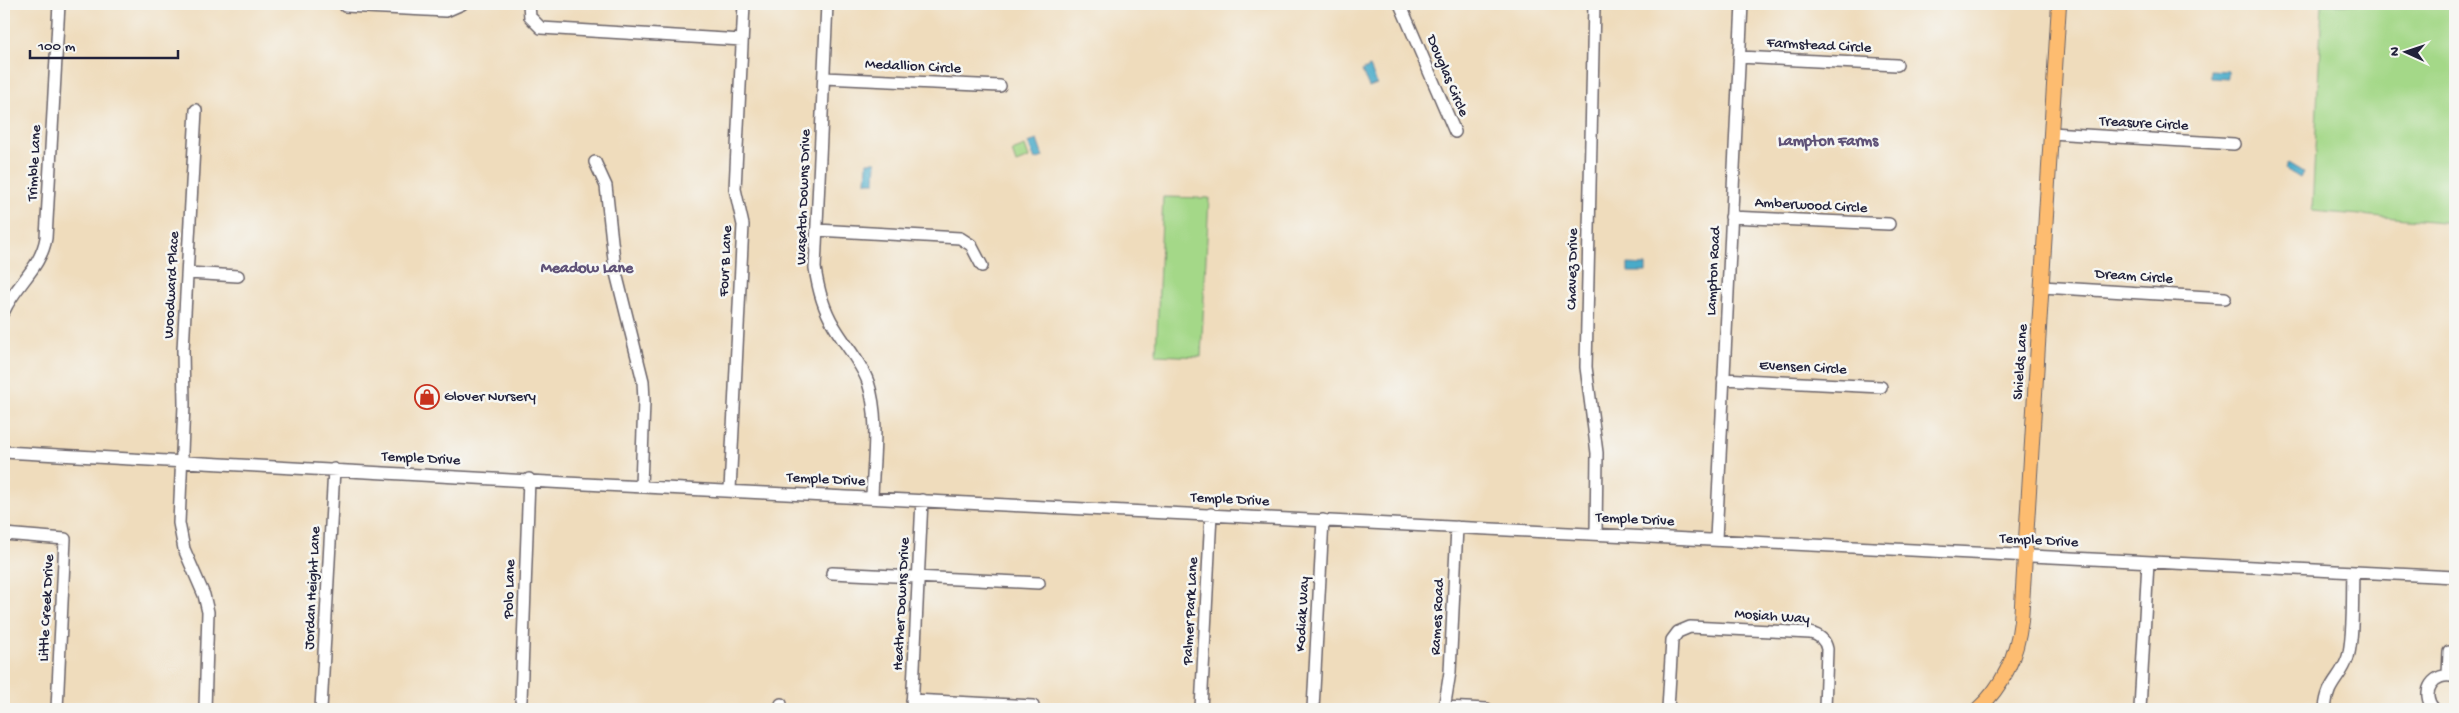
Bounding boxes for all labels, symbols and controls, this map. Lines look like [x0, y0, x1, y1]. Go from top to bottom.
scale bar [30, 28, 178, 60]
north arrow [2382, 28, 2432, 78]
street label: Douglas Circle [1421, 32, 1472, 120]
street label: Farmstead Circle [1765, 34, 1872, 58]
text: 100 m [37, 38, 76, 56]
text: N [2387, 46, 2404, 56]
street label: Medallion Circle [864, 55, 962, 79]
street label: Treasure Circle [2098, 113, 2189, 135]
street label: Trimble Lane [24, 124, 46, 203]
street label: Wasatch Downs Drive [793, 129, 815, 265]
district label: Lampton Farms [1778, 133, 1879, 152]
street label: Amberwood Circle [1754, 194, 1868, 218]
street label: Four B Lane [715, 225, 737, 298]
street label: Lampton Road [1703, 225, 1725, 316]
street label: Chavez Drive [1563, 228, 1583, 310]
street label: Woodward Place [160, 231, 184, 339]
district label: Meadow Lane [541, 260, 634, 279]
street label: Dream Circle [2093, 265, 2174, 289]
street label: Shields Lane [2009, 323, 2033, 400]
street label: Evensen Circle [1759, 357, 1847, 379]
shop icon: Glover Nursery [414, 384, 440, 410]
place label: Glover Nursery [444, 388, 536, 406]
street label: Temple Drive [380, 448, 461, 470]
street label: Temple Drive [785, 469, 866, 491]
street label: Temple Drive [1189, 489, 1270, 511]
street label: Temple Drive [1594, 509, 1675, 531]
street label: Jordan Height Lane [301, 526, 325, 650]
street label: Temple Drive [1998, 530, 2079, 552]
street label: Heather Downs Drive [890, 537, 914, 671]
street label: Little Creek Drive [35, 554, 59, 662]
street label: Palmer Park Lane [1179, 556, 1203, 666]
street label: Polo Lane [500, 559, 520, 620]
street label: Kodiak Way [1292, 575, 1314, 652]
street label: Rames Road [1427, 577, 1449, 656]
street label: Mosiah Way [1734, 605, 1811, 629]

